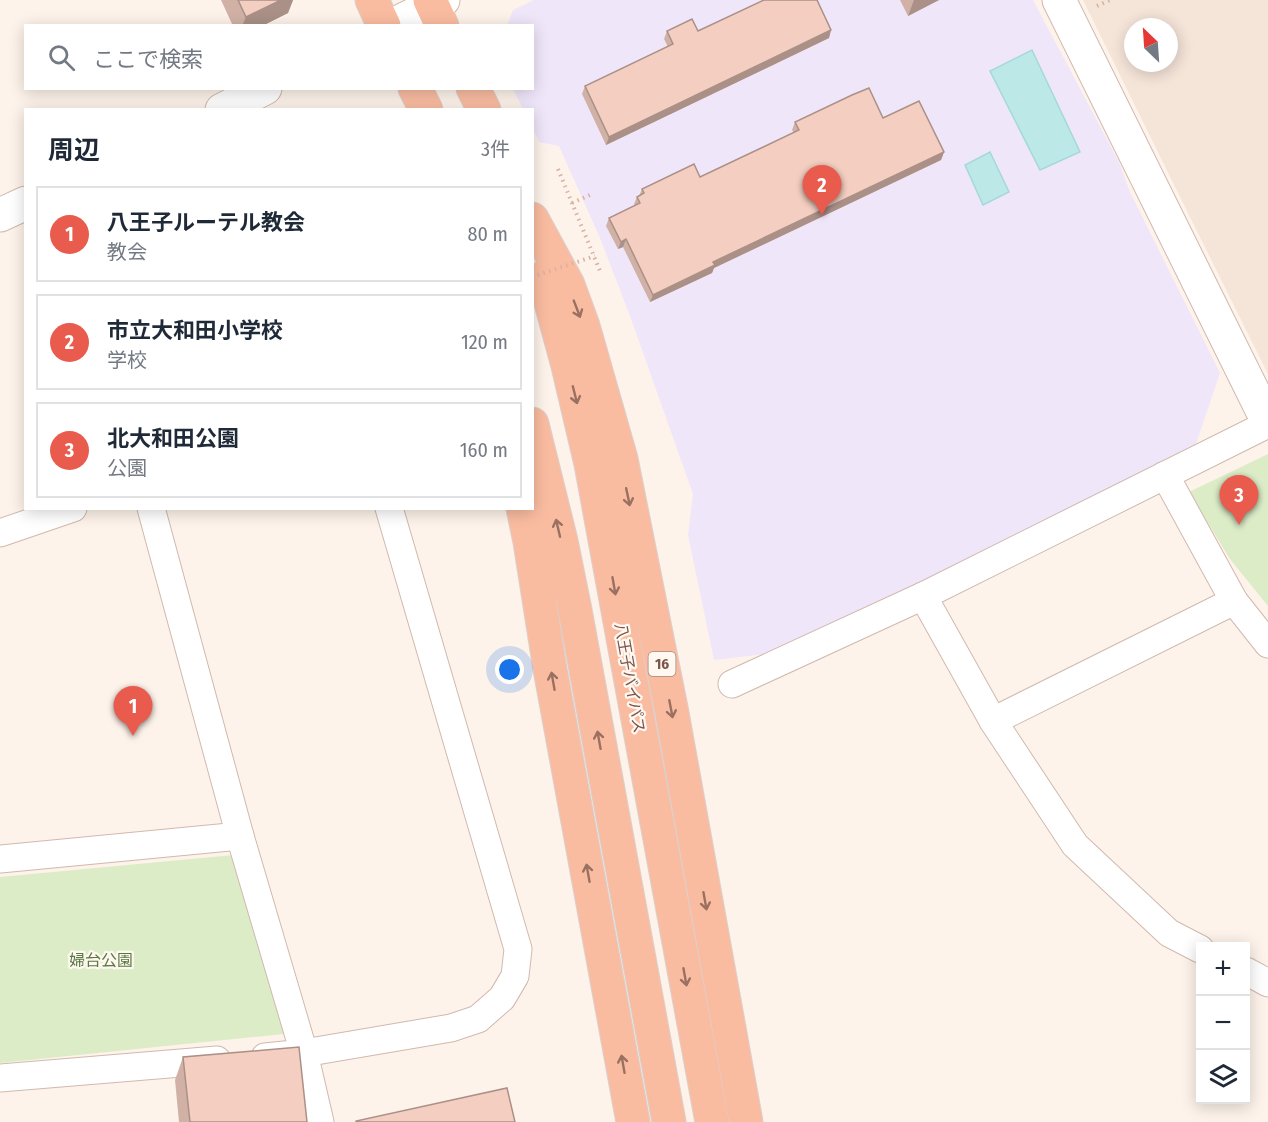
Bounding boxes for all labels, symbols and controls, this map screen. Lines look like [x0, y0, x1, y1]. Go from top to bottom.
north arrow [1124, 18, 1178, 72]
search box [24, 24, 534, 90]
icon: search [45, 41, 78, 74]
text: ここで検索 [93, 46, 203, 73]
text: 周辺 [48, 135, 100, 166]
text: 3件 [481, 137, 510, 161]
pin: 2 [802, 166, 842, 215]
text: 八王子ルーテル教会 [107, 209, 305, 236]
text: 1 [65, 222, 74, 246]
text: 80 m [468, 222, 508, 246]
text: 教会 [107, 240, 147, 264]
one-way arrow [572, 299, 583, 318]
text: 市立大和田小学校 [107, 317, 283, 344]
text: 2 [65, 330, 74, 354]
text: 120 m [461, 330, 508, 354]
text: 学校 [107, 348, 147, 372]
one-way arrow [570, 385, 582, 404]
text: 北大和田公園 [107, 425, 239, 452]
text: 3 [65, 438, 74, 462]
text: 160 m [460, 438, 508, 462]
text: 公園 [107, 456, 147, 480]
pin: 3 [1220, 476, 1258, 525]
one-way arrow [623, 487, 635, 506]
one-way arrow [551, 519, 563, 538]
one-way arrow [609, 576, 620, 596]
street label: 八王子バイパス [611, 621, 649, 735]
road number: 16 [648, 652, 676, 676]
your location [495, 655, 524, 684]
one-way arrow [547, 671, 558, 691]
pin: 1 [114, 686, 152, 736]
one-way arrow [666, 698, 677, 718]
one-way arrow [593, 731, 604, 751]
one-way arrow [582, 863, 593, 883]
one-way arrow [700, 890, 711, 910]
map controls [1196, 942, 1250, 1104]
button: + [1196, 942, 1250, 996]
park label: 婦台公園 [69, 951, 133, 970]
one-way arrow [680, 966, 691, 986]
button: − [1196, 996, 1250, 1050]
button: layers [1196, 1050, 1250, 1104]
one-way arrow [617, 1055, 628, 1075]

